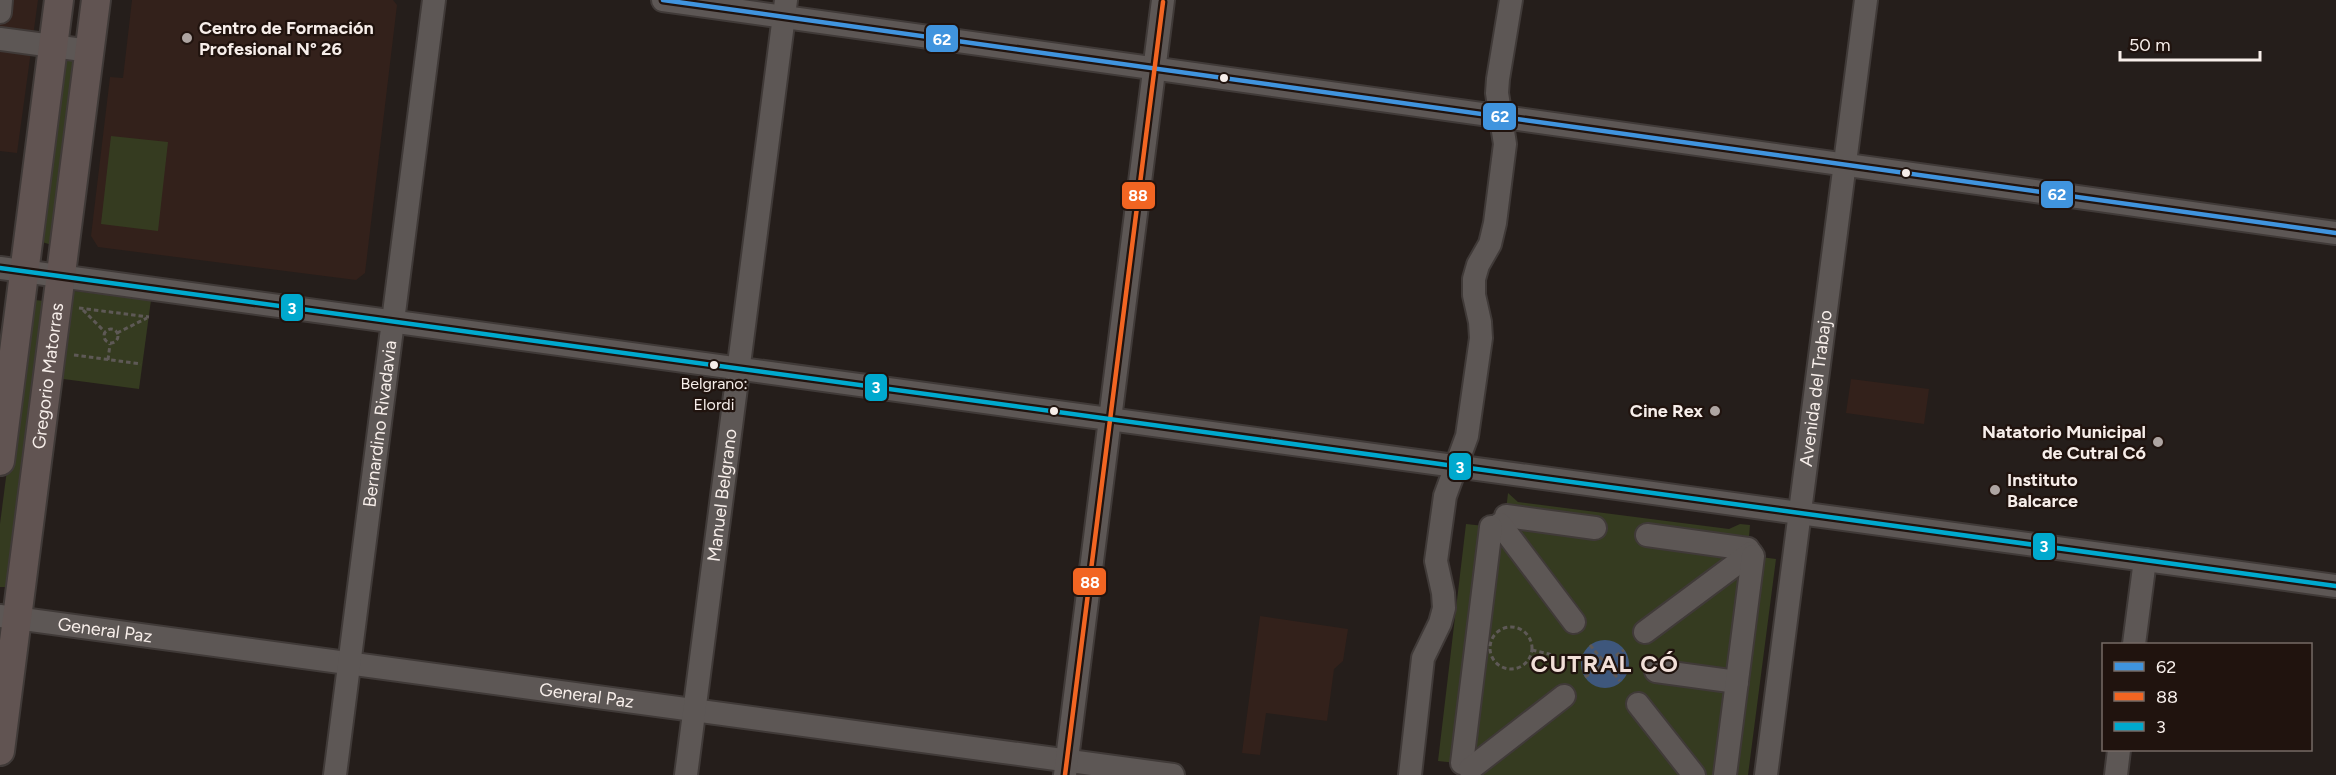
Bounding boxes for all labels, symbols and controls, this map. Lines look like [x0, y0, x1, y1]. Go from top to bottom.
place label: Centro de Formación Profesional N° 26 [199, 17, 374, 60]
line badge: 62 [925, 24, 959, 53]
scale bar [2120, 24, 2260, 62]
text: 62 [933, 30, 951, 49]
marker: Centro de Formación Profesional N° 26 [180, 31, 194, 45]
text: 50 m [2129, 34, 2171, 56]
unlabelled marker [1218, 72, 1230, 84]
line badge: 62 [1482, 102, 1517, 131]
text: 62 [1491, 107, 1509, 126]
unlabelled marker [1900, 167, 1912, 179]
line badge: 62 [2040, 180, 2074, 209]
line badge: 88 [1121, 181, 1156, 210]
text: 62 [2048, 185, 2066, 204]
text: 88 [1128, 186, 1148, 205]
line badge: 3 [280, 293, 304, 322]
text: 3 [288, 299, 297, 318]
street label: Gregorio Matorras [28, 302, 68, 450]
street label: Avenida del Trabajo [1795, 309, 1837, 468]
street label: Bernardino Rivadavia [358, 339, 401, 509]
marker: Belgrano: Elordi [708, 359, 720, 371]
line badge: 3 [864, 373, 888, 402]
place label: Belgrano: Elordi [680, 374, 748, 414]
text: 3 [872, 378, 881, 397]
place label: Cine Rex [1630, 400, 1703, 422]
marker: Cine Rex [1708, 404, 1722, 418]
unlabelled marker [1048, 405, 1060, 417]
place label: Natatorio Municipal de Cutral Có [1982, 421, 2146, 464]
street label: Manuel Belgrano [703, 428, 742, 563]
marker: Natatorio Municipal de Cutral Có [2151, 435, 2165, 449]
line badge: 3 [1448, 452, 1472, 481]
text: 3 [1456, 458, 1465, 477]
place label: Instituto Balcarce [2007, 469, 2078, 512]
marker: Instituto Balcarce [1988, 483, 2002, 497]
line badge: 3 [2032, 532, 2056, 561]
text: 3 [2040, 537, 2049, 556]
line badge: 88 [1072, 567, 1107, 596]
text: 88 [1080, 573, 1100, 592]
street label: General Paz [56, 613, 154, 648]
legend [2102, 643, 2312, 751]
district label: CUTRAL CÓ [1531, 649, 1679, 678]
text: 62 [2156, 656, 2176, 678]
street label: General Paz [538, 678, 636, 713]
text: 88 [2156, 686, 2178, 708]
text: 3 [2156, 716, 2166, 738]

